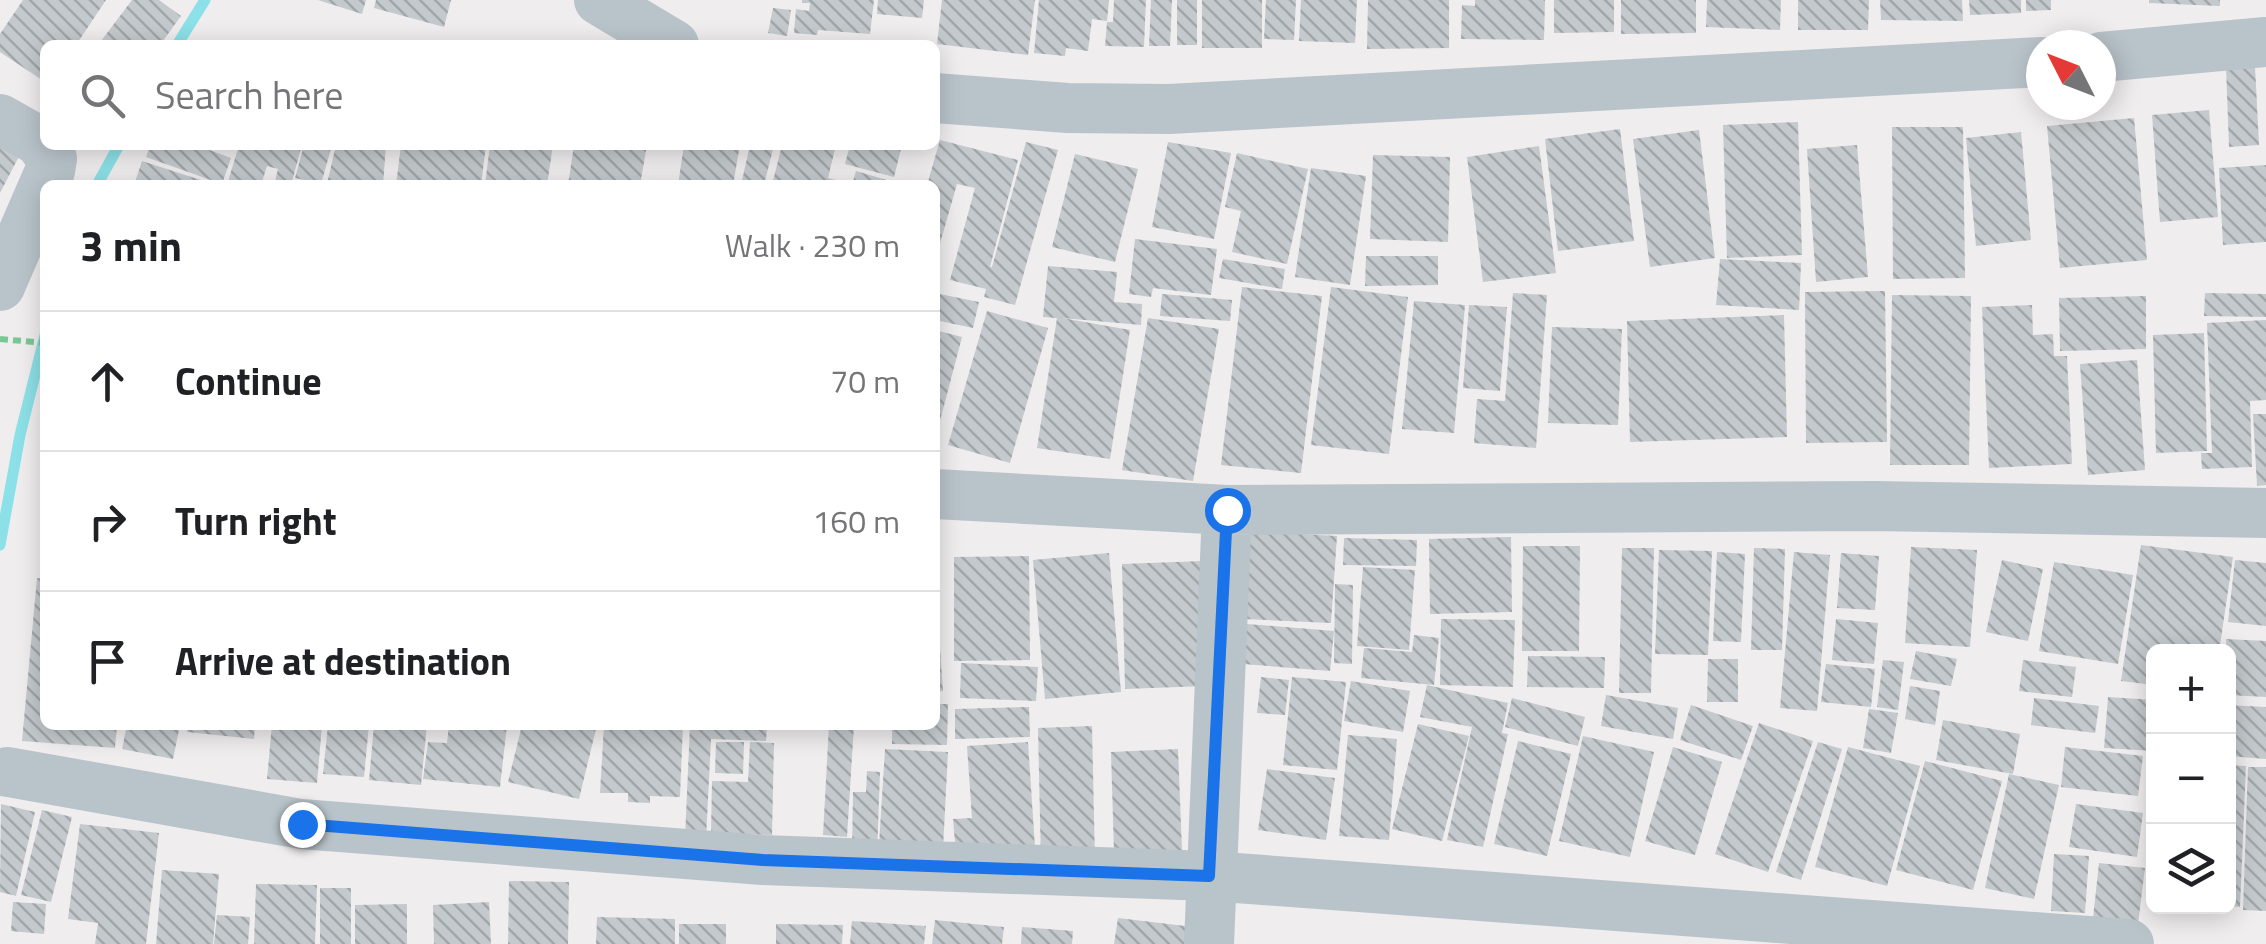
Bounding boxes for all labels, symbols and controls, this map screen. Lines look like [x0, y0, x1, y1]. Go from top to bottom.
north arrow [2026, 30, 2116, 120]
search box [40, 40, 940, 150]
text: Search here [155, 66, 343, 124]
icon: search [75, 68, 130, 123]
text: 3 min [80, 213, 182, 277]
text: Walk · 230 m [725, 221, 900, 269]
text: Continue [175, 352, 322, 410]
icon: ahead [80, 354, 135, 409]
text: 70 m [830, 357, 900, 405]
route start [1205, 488, 1251, 534]
text: Turn right [175, 492, 337, 550]
icon: right [80, 494, 135, 549]
text: 160 m [812, 497, 900, 545]
text: Arrive at destination [175, 632, 511, 690]
icon: arrive [80, 634, 135, 689]
map controls [2146, 644, 2236, 914]
button: + [2146, 644, 2236, 734]
button: − [2146, 734, 2236, 824]
route end [280, 802, 326, 848]
button: layers [2146, 824, 2236, 914]

